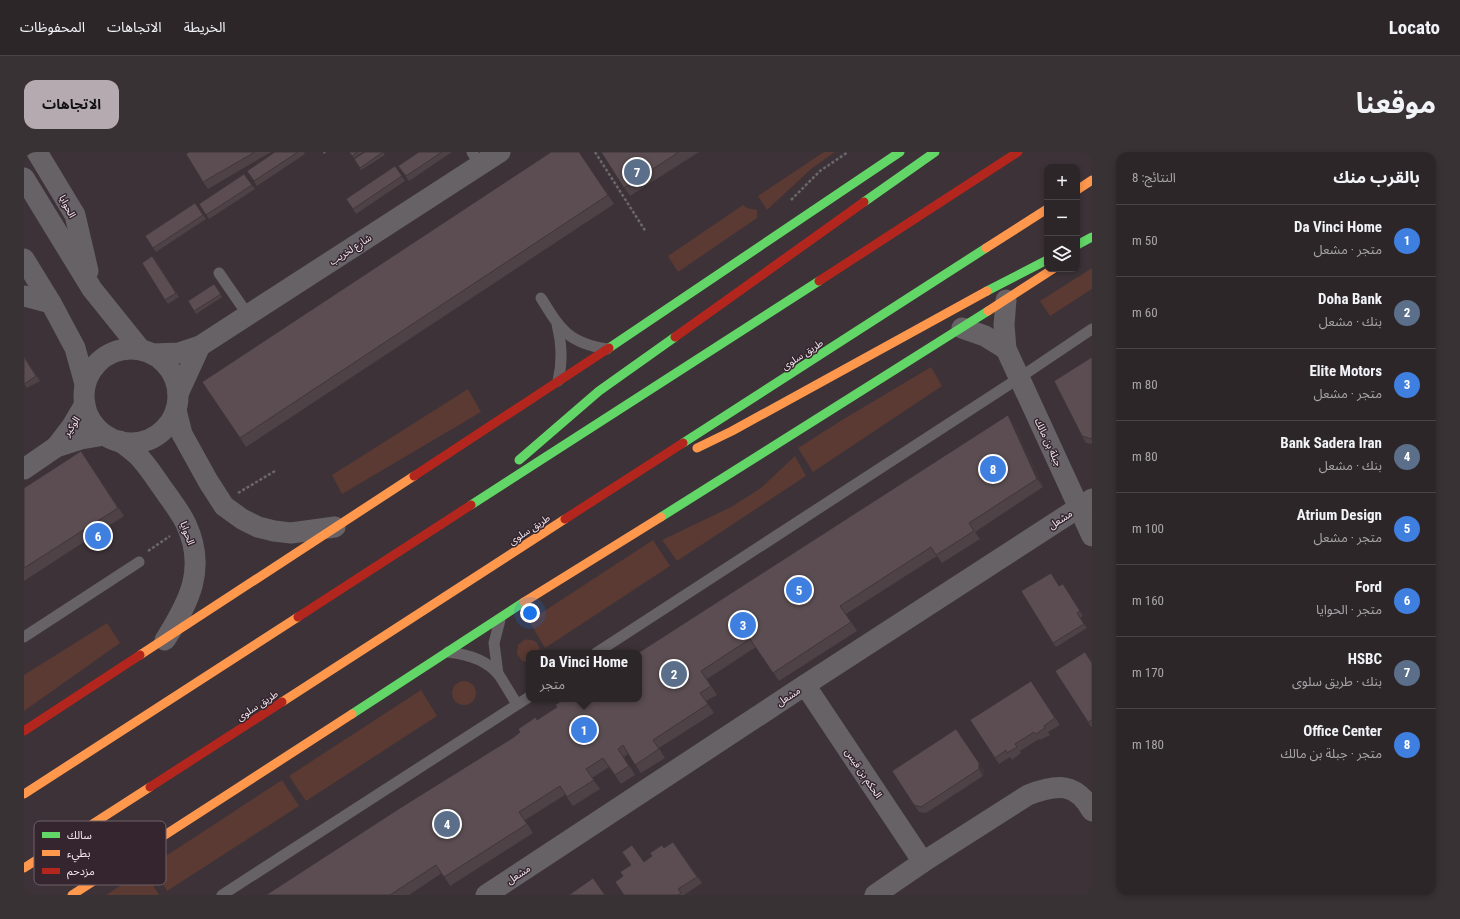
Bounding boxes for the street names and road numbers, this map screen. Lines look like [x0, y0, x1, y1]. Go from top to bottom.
street label: الحوايا [56, 193, 78, 220]
street label: شارع لخريب [327, 232, 375, 269]
street label: طريق سلوى [780, 337, 826, 373]
street label: الوكير [60, 414, 83, 440]
street label: جبلة بن مالك [1033, 416, 1065, 468]
street label: مشعل [1046, 508, 1074, 531]
street label: طريق سلوى [507, 512, 553, 548]
street label: الحوايا [177, 520, 197, 547]
street label: مشعل [774, 685, 802, 708]
street label: طريق سلوى [235, 688, 281, 724]
street label: الحكم بن قيس [841, 746, 884, 801]
street label: مشعل [504, 863, 532, 886]

